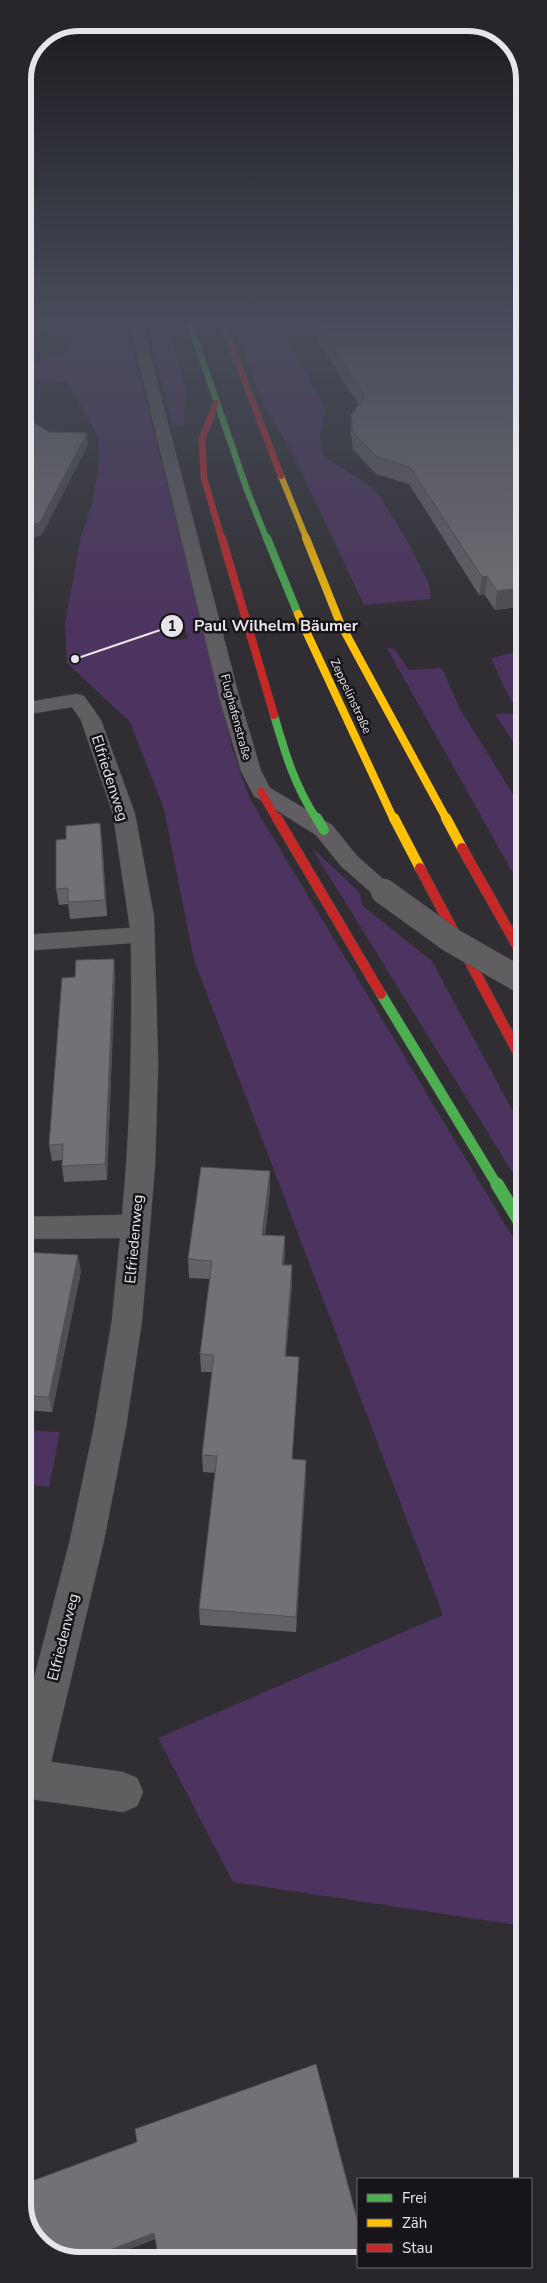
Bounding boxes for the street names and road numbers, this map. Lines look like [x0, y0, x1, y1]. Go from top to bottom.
street label: Zeppelinstraße [327, 656, 375, 736]
street label: Flughafenstraße [217, 672, 255, 762]
street label: Elfriedenweg [87, 732, 133, 824]
street label: Elfriedenweg [120, 1194, 148, 1284]
street label: Elfriedenweg [42, 1591, 84, 1683]

